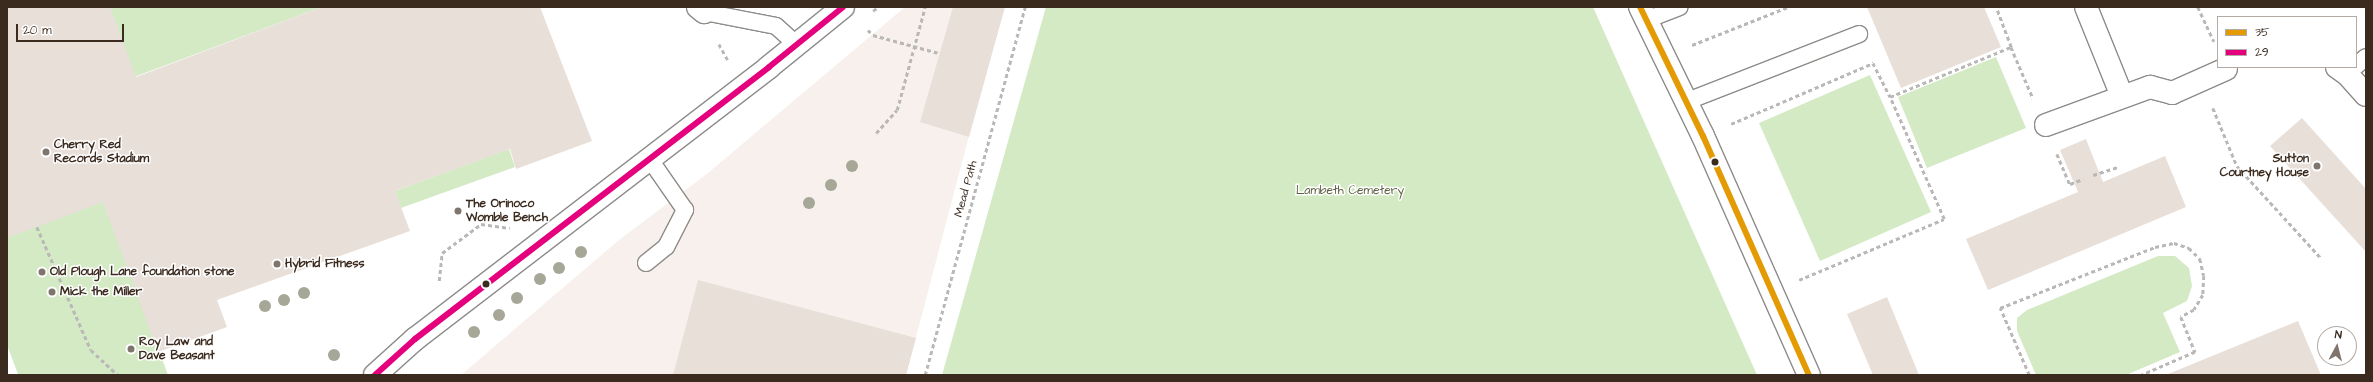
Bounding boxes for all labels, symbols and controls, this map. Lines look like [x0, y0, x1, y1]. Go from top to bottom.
scale bar [18, 16, 126, 42]
legend [2217, 16, 2357, 68]
text: 20 m [23, 22, 52, 39]
text: 35 [2255, 24, 2270, 41]
text: 29 [2255, 44, 2269, 61]
place label: Cherry Red Records Stadium [54, 138, 149, 166]
marker: Cherry Red Records Stadium [41, 147, 51, 157]
place label: Sutton Courtney House [2220, 152, 2309, 180]
unlabelled marker [1710, 157, 1720, 167]
street label: Mead Path [952, 159, 980, 219]
marker: Sutton Courtney House [2312, 161, 2322, 171]
park label: Lambeth Cemetery [1296, 184, 1404, 198]
place label: The Orinoco Womble Bench [466, 197, 548, 225]
marker: The Orinoco Womble Bench [453, 206, 463, 216]
place label: Hybrid Fitness [285, 257, 364, 271]
marker: Hybrid Fitness [272, 259, 282, 269]
place label: Old Plough Lane foundation stone [50, 265, 234, 279]
marker: Old Plough Lane foundation stone [37, 267, 47, 277]
unlabelled marker [481, 279, 491, 289]
place label: Mick the Miller [60, 285, 142, 299]
marker: Mick the Miller [47, 287, 57, 297]
north arrow [2317, 326, 2357, 366]
text: N [2334, 327, 2343, 342]
place label: Roy Law and Dave Beasant [139, 335, 215, 363]
marker: Roy Law and Dave Beasant [126, 344, 136, 354]

